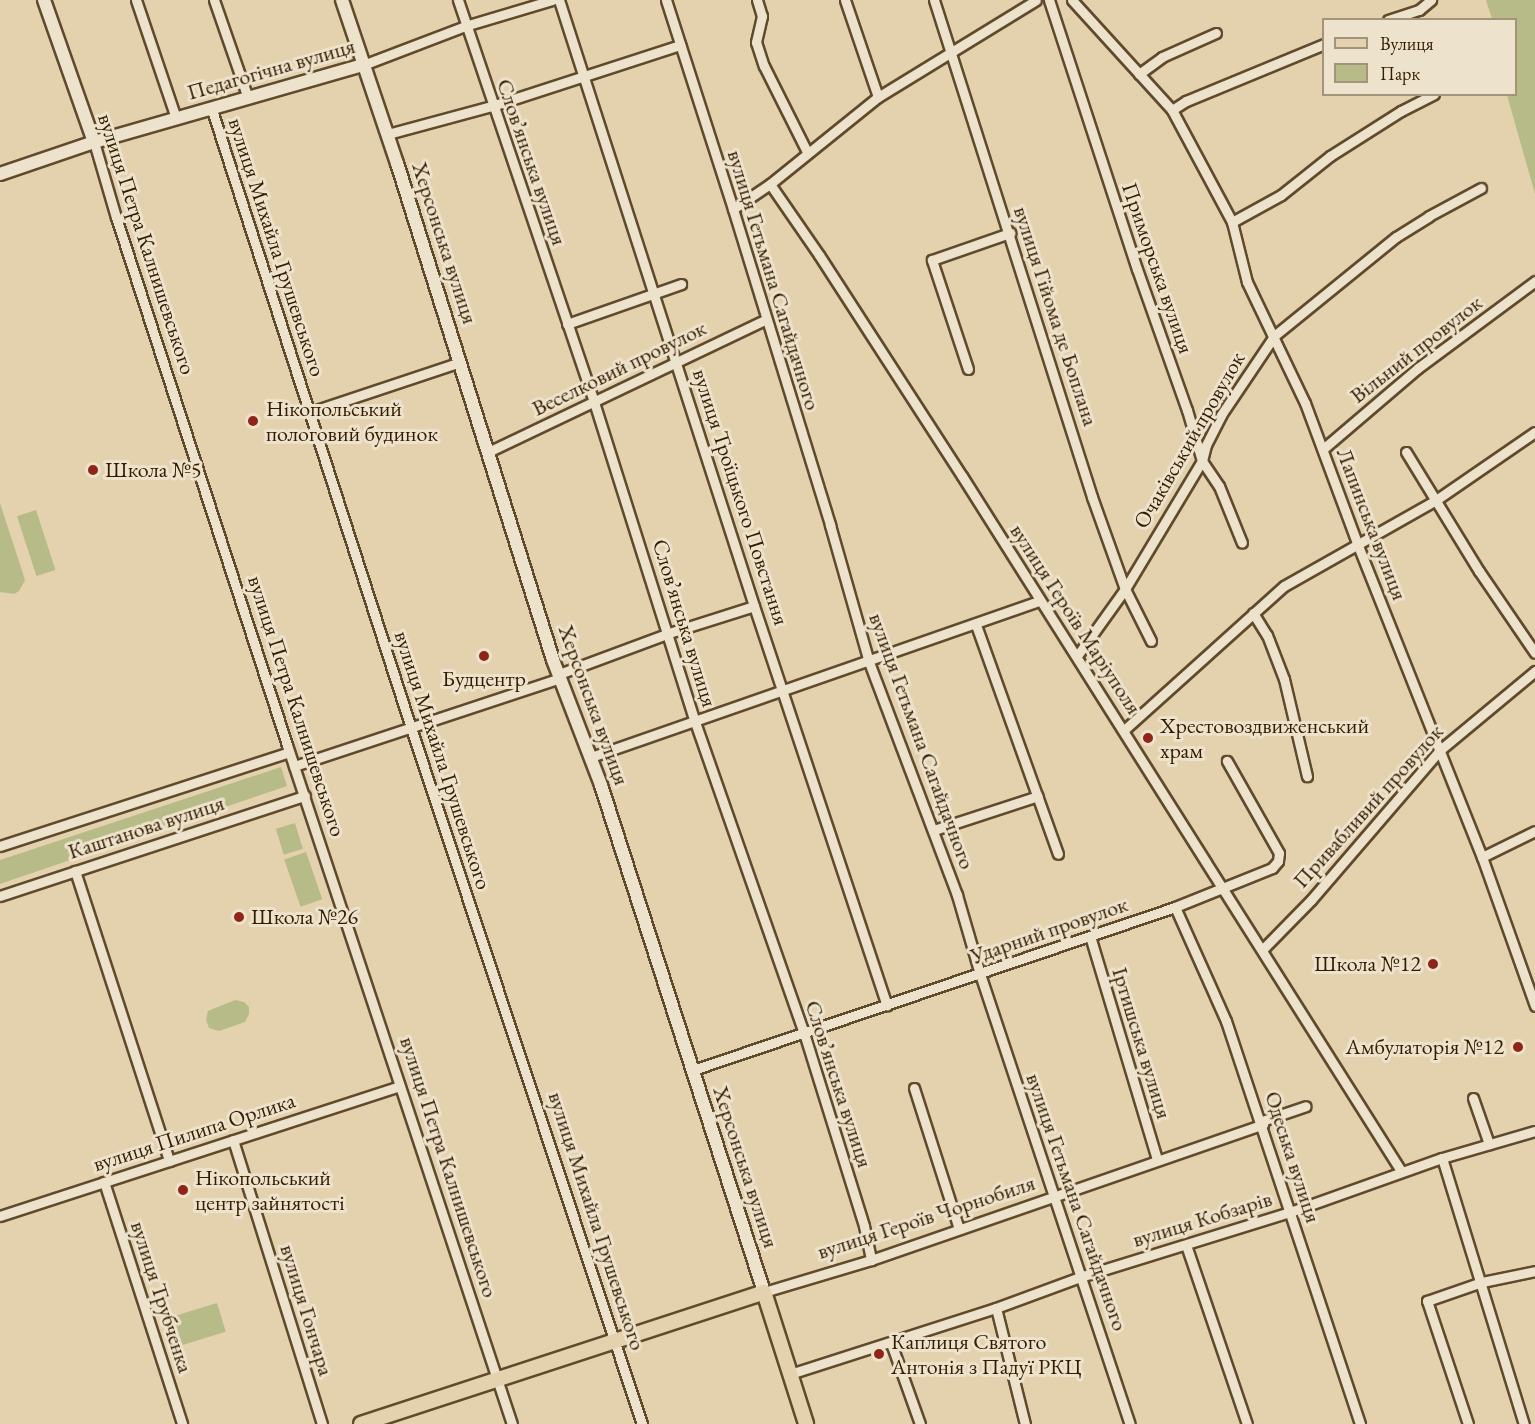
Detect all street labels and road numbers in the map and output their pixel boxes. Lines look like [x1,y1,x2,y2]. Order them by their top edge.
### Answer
street label: Педагогічна вулиця [184,32,358,106]
street label: Словʼянська вулиця [491,75,573,249]
street label: вулиця Петра Калнишевського [92,110,202,378]
street label: вулиця Михайла Грушевського [223,114,331,380]
street label: вулиця Гетьмана Сагайдачного [722,147,826,413]
street label: Херсонська вулиця [406,159,484,327]
street label: Приморська вулиця [1116,179,1200,357]
street label: вулиця Гійома де Боплана [1008,203,1104,429]
street label: Вільний провулок [1345,289,1487,409]
street label: Веселковий провулок [528,314,710,422]
street label: Очаківський провулок [1128,347,1250,533]
street label: вулиця Троїцького Повстання [687,366,795,628]
street label: Лапинська вулиця [1331,444,1413,604]
street label: вулиця Героїв Маріуполя [1005,519,1147,719]
street label: Словʼянська вулиця [647,536,723,710]
street label: вулиця Петра Калнишевського [242,572,352,840]
street label: вулиця Гетьмана Сагайдачного [863,609,981,873]
street label: Херсонська вулиця [553,621,635,789]
street label: вулиця Михайла Грушевського [389,627,497,893]
street label: Привабливий провулок [1287,719,1449,893]
street label: Каштанова вулиця [65,789,227,865]
street label: Ударний провулок [967,891,1131,969]
street label: Іртишська вулиця [1106,964,1178,1122]
street label: Словʼянська вулиця [800,997,878,1171]
street label: вулиця Петра Калнишевського [394,1033,504,1301]
street label: вулиця Гетьмана Сагайдачного [1020,1070,1134,1334]
street label: Херсонська вулиця [707,1083,785,1251]
street label: вулиця Пилипа Орлика [90,1087,298,1177]
street label: вулиця Михайла Грушевського [543,1088,651,1354]
street label: Одеська вулиця [1259,1088,1327,1226]
street label: вулиця Героїв Чорнобиля [814,1169,1038,1265]
street label: вулиця Кобзарів [1129,1185,1275,1253]
street label: вулиця Трубченка [125,1218,199,1376]
street label: вулиця Гончара [275,1241,339,1379]

